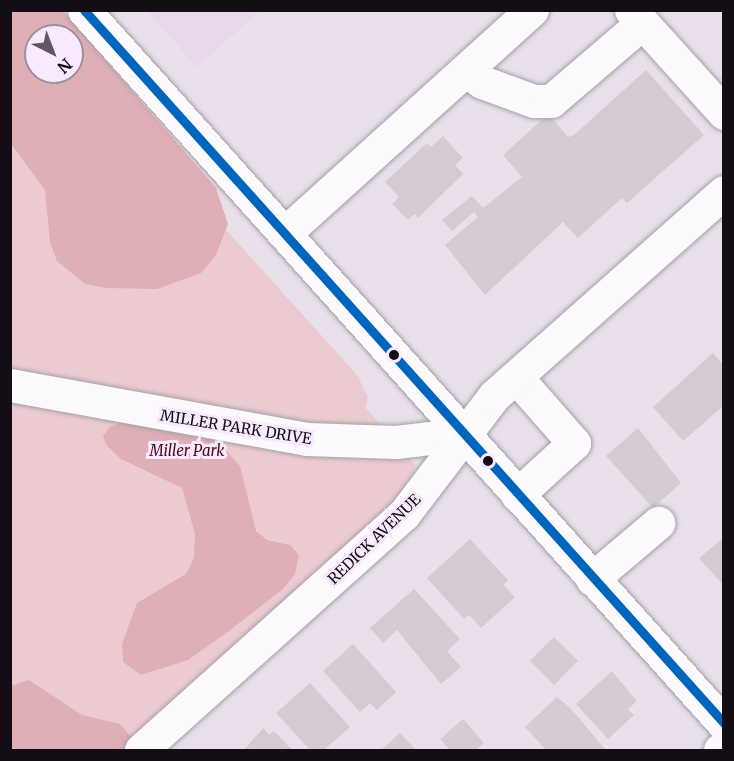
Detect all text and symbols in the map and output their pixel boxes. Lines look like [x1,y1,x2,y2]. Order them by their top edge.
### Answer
north arrow [24,24,84,84]
text: N [53,54,76,78]
unlabelled marker [388,349,400,361]
street label: MILLER PARK DRIVE [159,406,313,448]
park label: Miller Park [149,442,225,460]
unlabelled marker [482,455,494,467]
street label: REDICK AVENUE [324,490,424,588]

